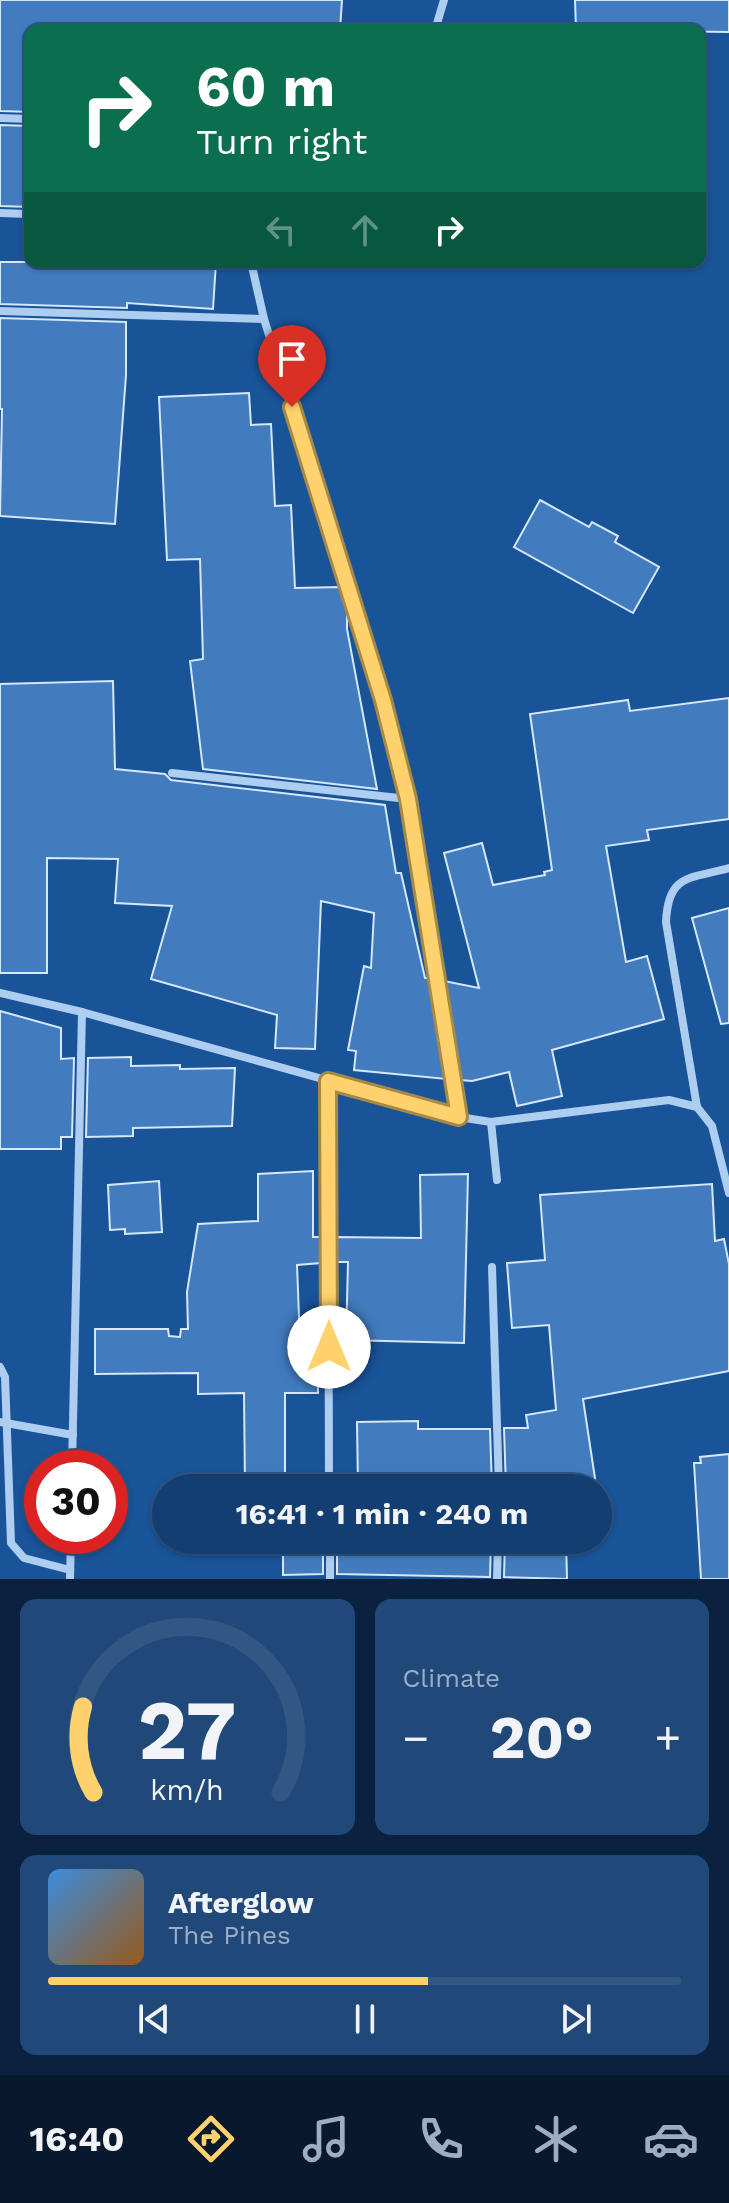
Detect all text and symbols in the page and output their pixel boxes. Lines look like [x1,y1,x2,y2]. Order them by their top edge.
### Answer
text: 60 m [196,54,335,120]
icon: right [64,56,168,160]
text: Turn right [196,121,367,163]
icon: left [259,208,303,252]
icon: ahead [343,208,387,252]
icon: right [427,208,471,252]
pin [258,325,326,407]
icon: arrive [270,337,314,381]
position arrow [287,1305,371,1389]
speed limit sign: 30 [24,1450,128,1554]
text: 16:41 · 1 min · 240 m [236,1496,528,1531]
text: Climate [403,1663,500,1693]
text: 27 [138,1682,237,1779]
text: 20° [490,1702,594,1773]
text: − [403,1712,429,1764]
text: + [654,1712,681,1764]
text: km/h [150,1773,224,1807]
text: Afterglow [168,1885,314,1920]
text: The Pines [168,1920,291,1950]
icon: previous [132,1997,176,2041]
icon: pause [343,1997,387,2041]
icon: next [554,1997,598,2041]
icon: directions [183,2111,239,2167]
icon: music [298,2111,354,2167]
icon: phone [413,2111,469,2167]
icon: climate [528,2111,584,2167]
icon: car [643,2111,699,2167]
text: 16:40 [29,2118,125,2160]

